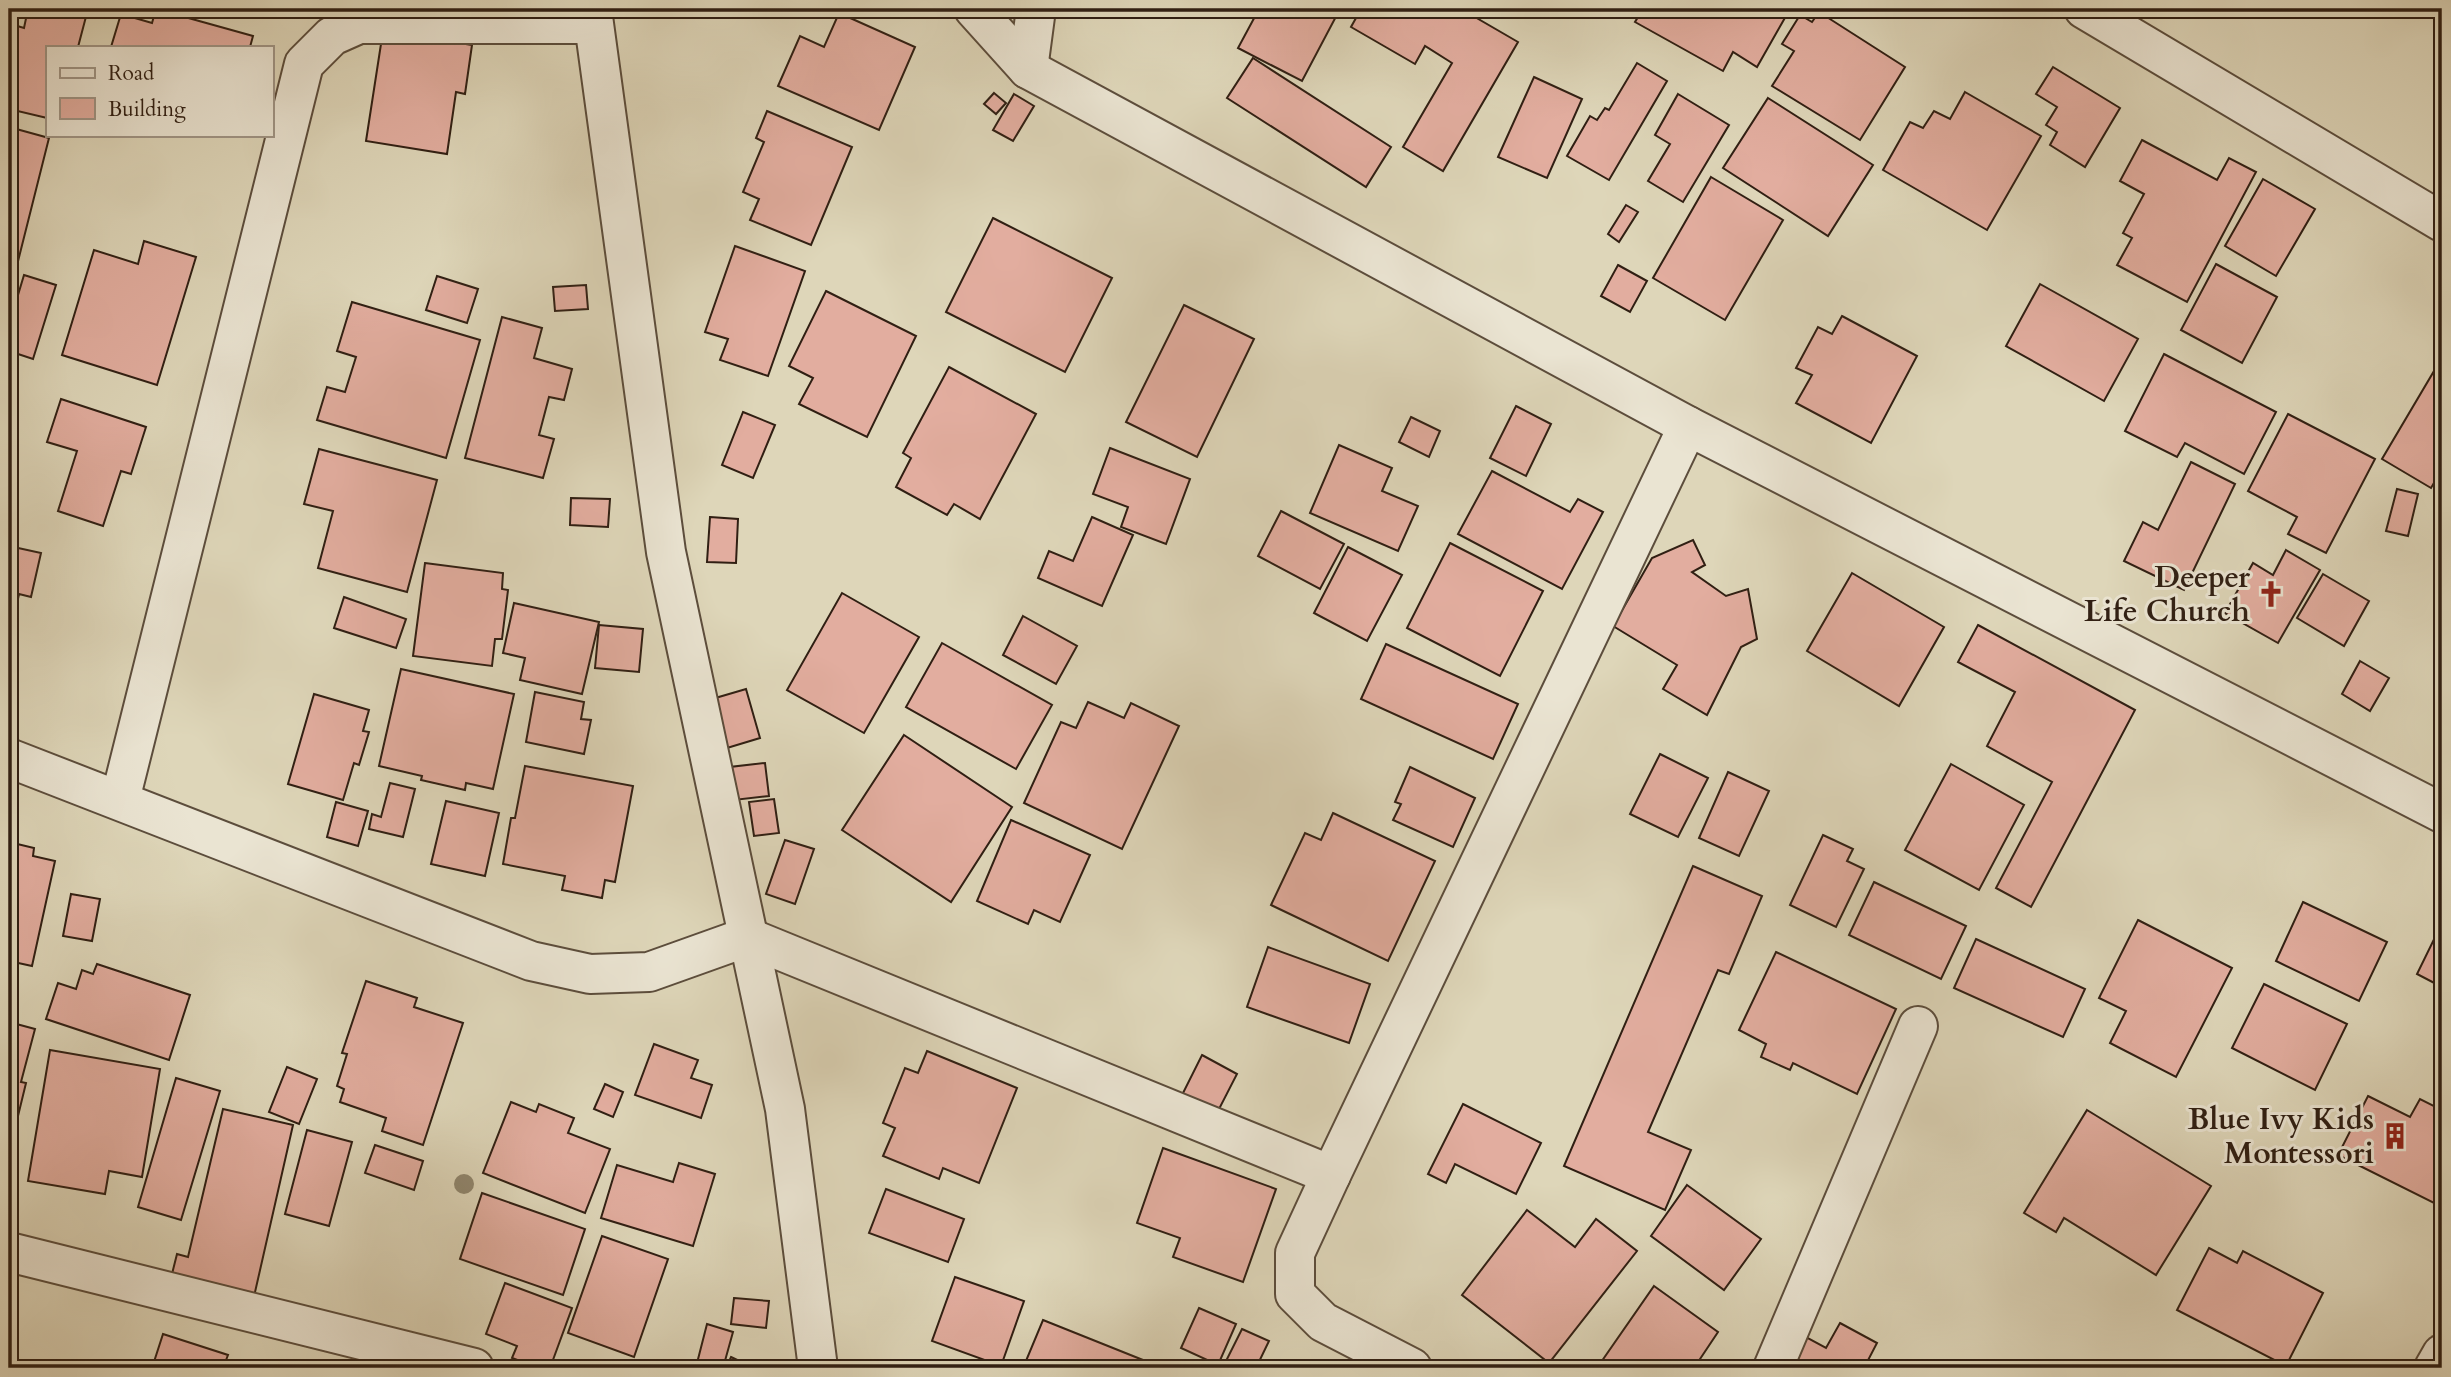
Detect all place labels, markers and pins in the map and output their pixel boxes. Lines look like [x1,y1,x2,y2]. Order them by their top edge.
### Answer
place label: Deeper Life Church [2084,557,2251,632]
church icon: Deeper Life Church [2256,579,2286,609]
place label: Blue Ivy Kids Montessori [2188,1099,2374,1174]
building icon: Blue Ivy Kids Montessori [2380,1121,2410,1151]

